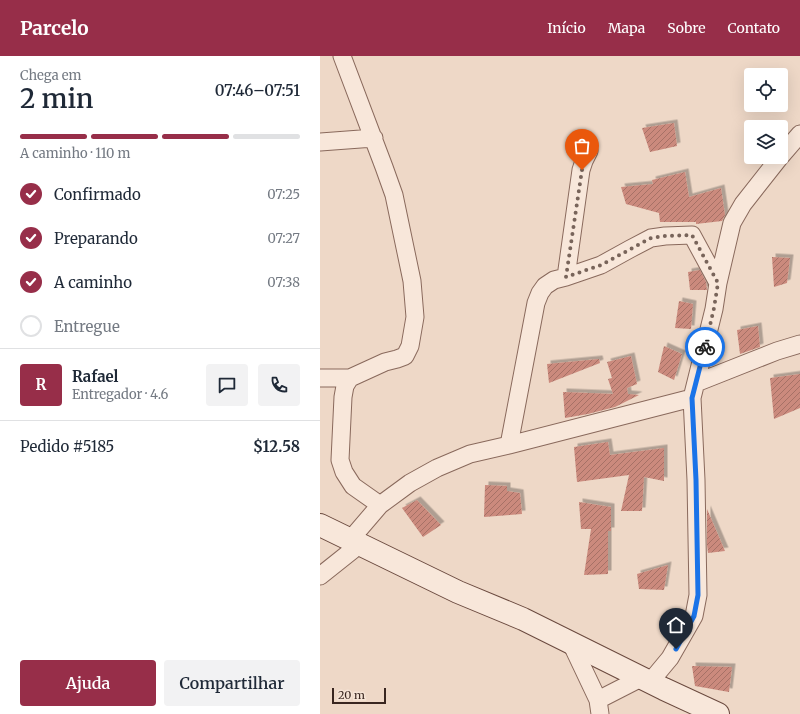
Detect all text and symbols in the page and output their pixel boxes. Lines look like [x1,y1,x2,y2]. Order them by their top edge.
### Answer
text: Parcelo [20,16,89,40]
text: Início [547,19,586,37]
text: Mapa [608,19,645,37]
text: Sobre [667,19,706,37]
text: Contato [728,19,780,37]
text: Chega em [20,67,81,84]
map controls [744,68,788,164]
button: locate [744,68,788,112]
text: 07:46–07:51 [215,81,300,100]
text: 2 min [20,82,93,115]
button: layers [744,120,788,164]
pin [565,129,599,170]
icon: bag [571,135,593,157]
text: A caminho · 110 m [20,145,130,162]
icon: check [20,183,42,205]
text: Confirmado [54,185,141,204]
text: 07:25 [267,186,300,203]
icon: check [20,227,42,249]
text: Preparando [54,229,138,248]
text: 07:27 [267,230,300,247]
icon: check [20,271,42,293]
text: A caminho [54,273,132,292]
text: 07:38 [267,274,300,291]
text: Entregue [54,317,120,336]
courier [685,327,725,367]
icon: bike [694,336,716,358]
button: chat [206,364,248,406]
button: phone [258,364,300,406]
text: Rafael [72,367,118,386]
text: R [36,375,46,394]
text: Entregador · 4.6 [72,386,168,403]
text: Pedido #5185 [20,437,114,456]
text: $12.58 [253,437,300,456]
pin [659,608,693,649]
icon: home [665,614,687,636]
button: Ajuda [20,660,156,706]
button: Compartilhar [164,660,300,706]
scale bar [332,686,386,705]
text: 20 m [338,688,365,702]

